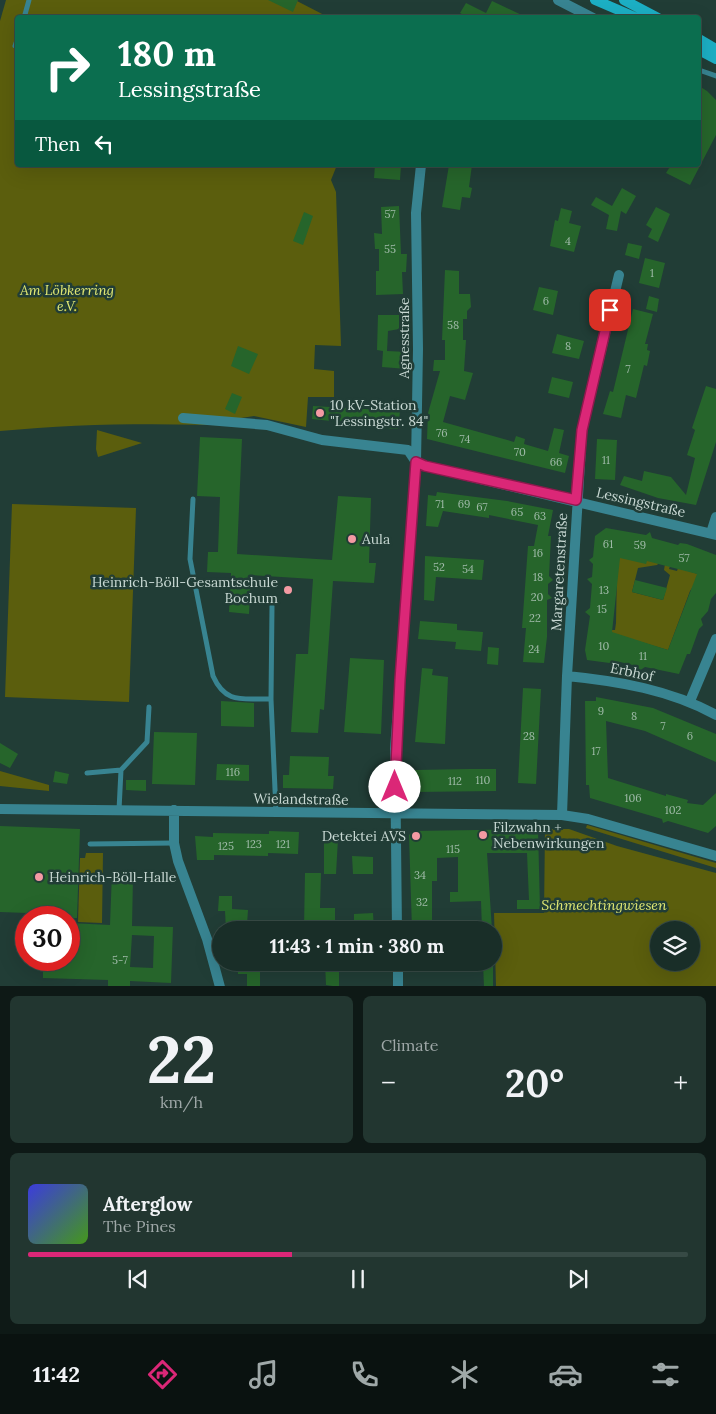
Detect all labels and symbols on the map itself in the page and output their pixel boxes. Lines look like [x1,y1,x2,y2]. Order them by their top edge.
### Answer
house number: 57 [384,207,396,221]
house number: 4 [565,234,571,248]
house number: 55 [384,242,396,256]
house number: 1 [650,266,654,280]
park label: Am Löbkerring e.V. [19,281,114,315]
pin [589,289,631,331]
house number: 6 [543,294,549,308]
street label: Agnesstraße [395,297,413,380]
house number: 58 [447,318,459,332]
house number: 8 [565,339,571,353]
house number: 7 [625,362,631,376]
place label: 10 kV-Station "Lessingstr. 84" [330,396,428,430]
marker: 10 kV-Station "Lessingstr. 84" [314,407,326,419]
house number: 76 [436,426,448,440]
house number: 74 [460,432,470,446]
house number: 70 [514,445,526,459]
house number: 11 [602,453,610,467]
house number: 66 [550,455,562,469]
street label: Lessingstraße [595,483,688,521]
house number: 71 [435,497,445,511]
house number: 69 [458,497,470,511]
house number: 67 [476,500,488,514]
house number: 65 [511,505,523,519]
house number: 63 [534,509,546,523]
street label: Margaretenstraße [547,512,571,631]
place label: Aula [361,530,390,548]
marker: Aula [346,533,358,545]
house number: 61 [603,537,613,551]
house number: 59 [634,538,646,552]
house number: 16 [533,546,543,560]
house number: 57 [678,551,690,565]
house number: 52 [433,560,445,574]
house number: 54 [462,562,474,576]
house number: 18 [533,570,543,584]
place label: Heinrich-Böll-Gesamtschule Bochum [92,573,278,607]
house number: 13 [599,583,609,597]
marker: Heinrich-Böll-Gesamtschule Bochum [282,584,294,596]
house number: 20 [531,590,544,604]
house number: 15 [597,602,607,616]
house number: 22 [529,611,541,625]
house number: 10 [599,639,610,653]
house number: 24 [528,642,540,656]
house number: 11 [639,649,647,663]
street label: Erbhof [609,659,657,686]
house number: 9 [598,704,604,718]
house number: 8 [631,709,637,723]
house number: 7 [660,719,666,733]
house number: 28 [523,729,535,743]
house number: 6 [687,729,693,743]
house number: 17 [591,744,601,758]
position arrow [368,760,420,812]
house number: 116 [226,765,240,779]
house number: 110 [476,773,491,787]
house number: 112 [448,774,462,788]
street label: Wielandstraße [253,789,349,809]
house number: 106 [624,791,642,805]
house number: 102 [665,803,681,817]
place label: Filzwahn + Nebenwirkungen [493,818,605,852]
place label: Detektei AVS [322,827,406,845]
marker: Filzwahn + Nebenwirkungen [477,829,489,841]
marker: Detektei AVS [410,830,422,842]
house number: 123 [246,837,262,851]
house number: 121 [276,837,290,851]
house number: 125 [218,839,234,853]
house number: 115 [446,842,460,856]
place label: Heinrich-Böll-Halle [49,868,177,886]
house number: 34 [414,868,426,882]
marker: Heinrich-Böll-Halle [33,871,45,883]
house number: 32 [416,895,428,909]
park label: Schmechtingwiesen [541,896,667,914]
speed limit sign: 30 [15,906,80,971]
house number: 5-7 [112,953,128,967]

